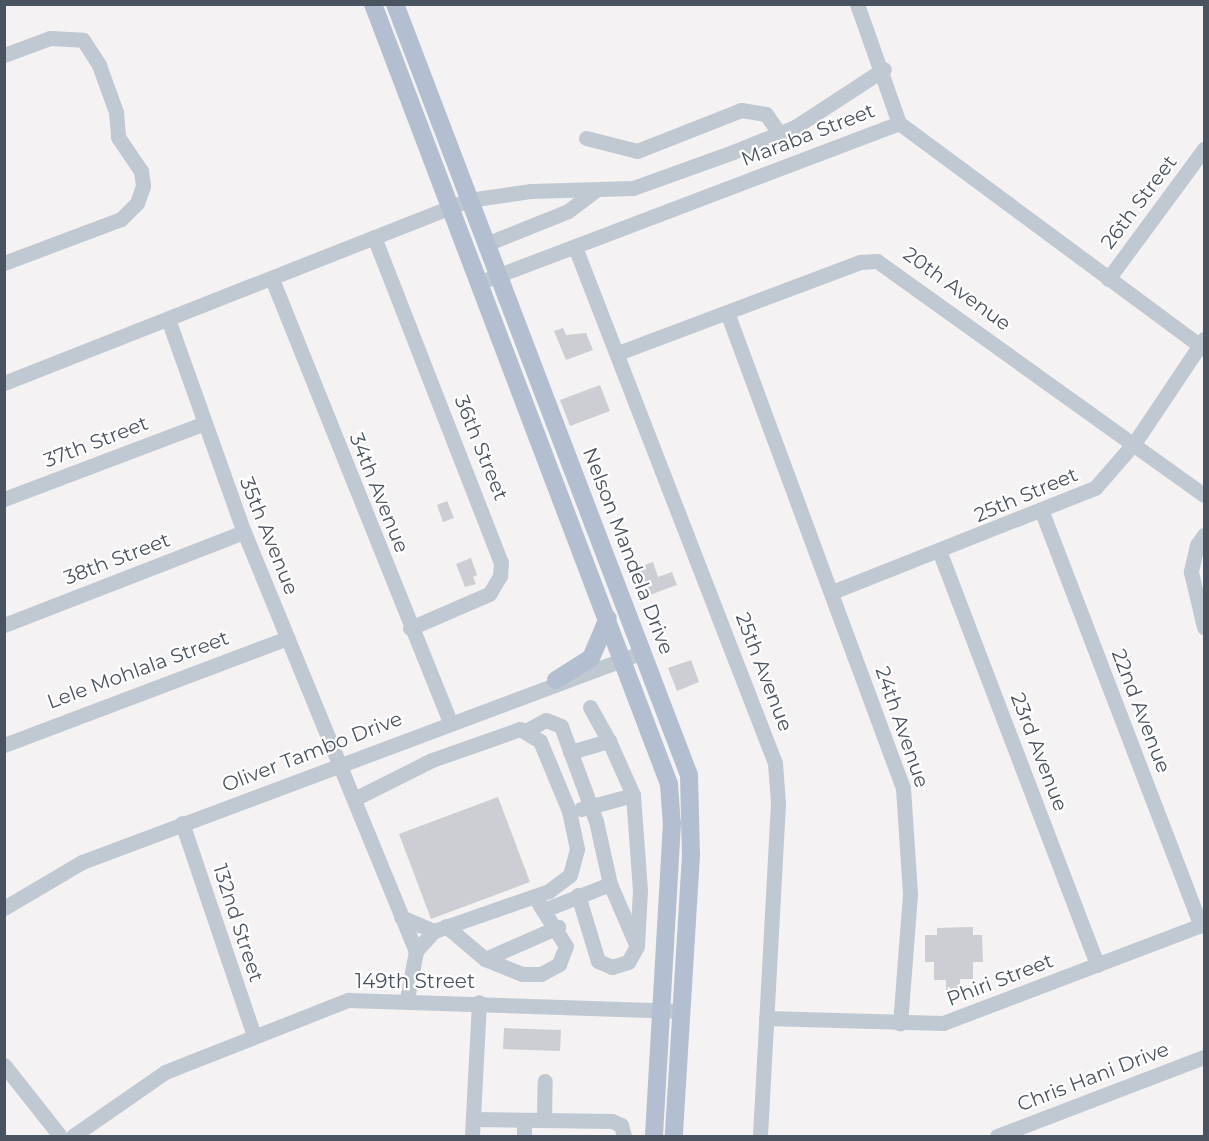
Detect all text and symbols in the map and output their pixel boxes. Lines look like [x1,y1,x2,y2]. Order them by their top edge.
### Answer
street label: Maraba Street [738,99,878,171]
street label: 26th Street [1096,151,1182,253]
street label: 20th Avenue [899,242,1015,336]
street label: 36th Street [449,392,513,504]
street label: 37th Street [40,411,152,473]
street label: 34th Avenue [344,430,414,556]
street label: Nelson Mandela Drive [577,444,679,658]
street label: 25th Street [971,462,1081,528]
street label: 35th Avenue [235,474,303,598]
street label: 38th Street [61,528,173,590]
street label: 25th Avenue [730,609,798,735]
street label: Lele Mohlala Street [44,626,232,714]
street label: 22nd Avenue [1106,646,1176,776]
street label: 24th Avenue [870,663,934,791]
street label: 23rd Avenue [1005,689,1073,815]
street label: Oliver Tambo Drive [219,707,405,797]
street label: 132nd Street [208,861,268,985]
street label: Phiri Street [943,949,1057,1011]
street label: 149th Street [355,969,475,993]
street label: Chris Hani Drive [1014,1037,1172,1117]

